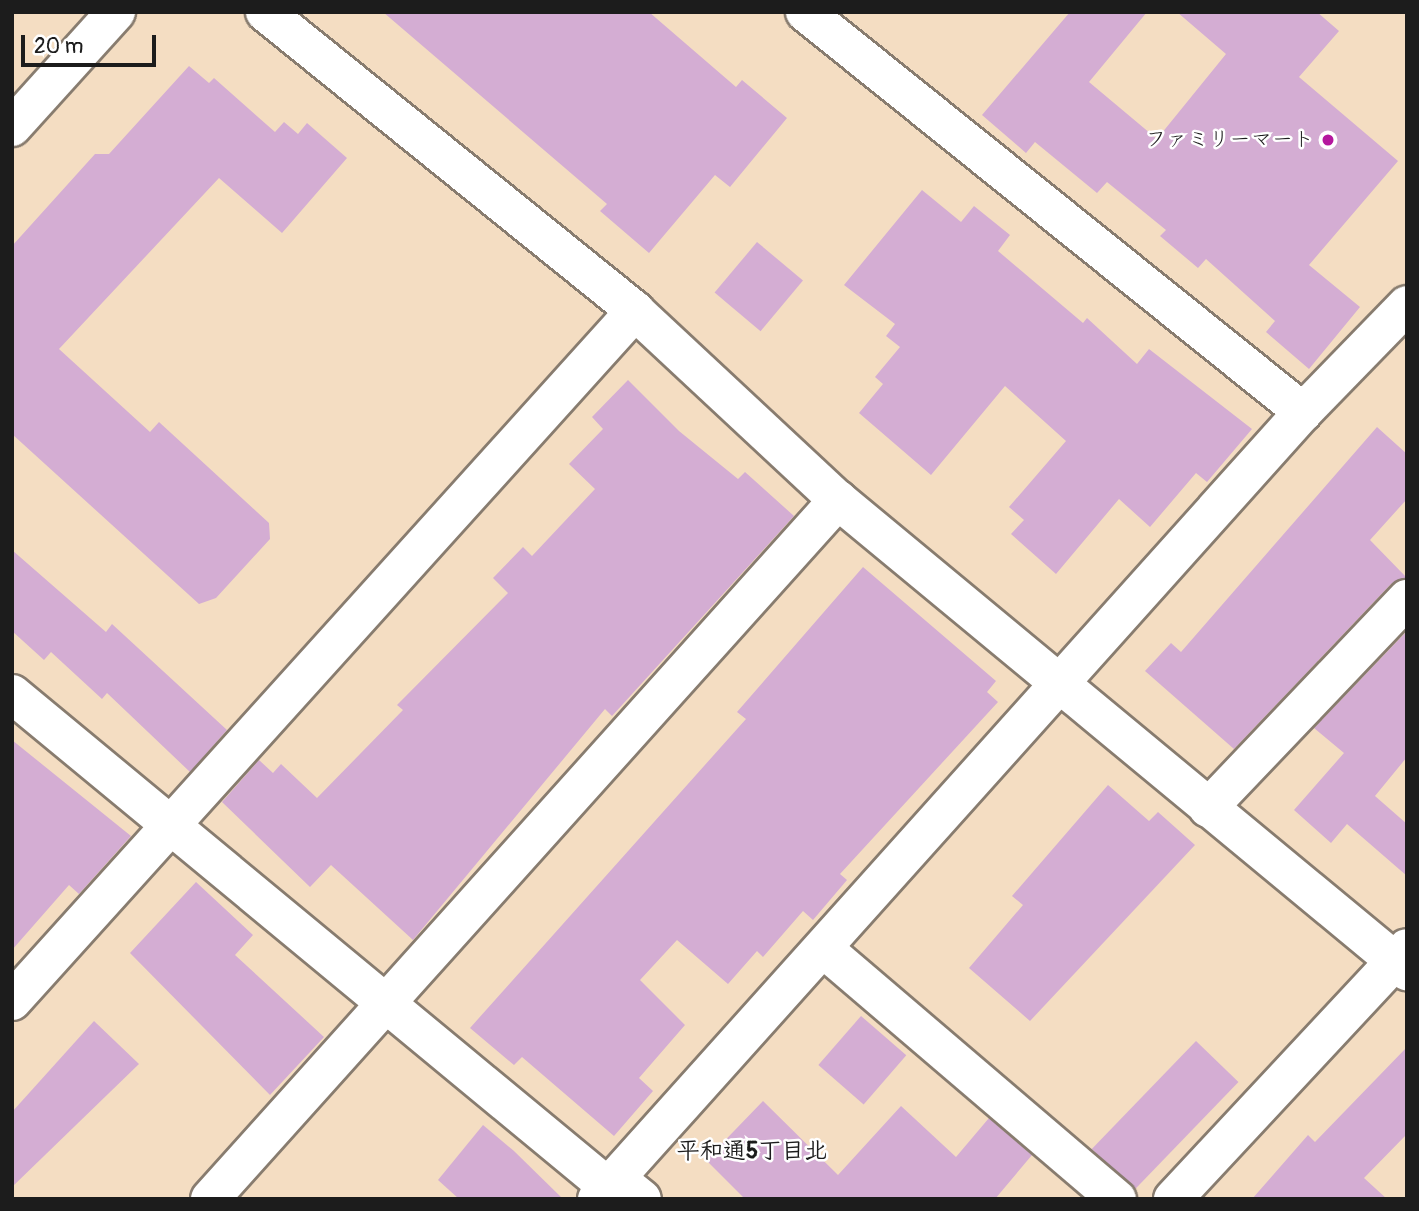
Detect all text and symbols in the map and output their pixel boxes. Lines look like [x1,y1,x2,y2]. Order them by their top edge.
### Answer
scale bar [24,21,159,65]
text: 20 m [34,33,83,60]
place label: ファミリーマート [1146,127,1314,153]
marker: ファミリーマート [1320,132,1336,148]
district label: 平和通5丁目北 [677,1137,827,1165]

